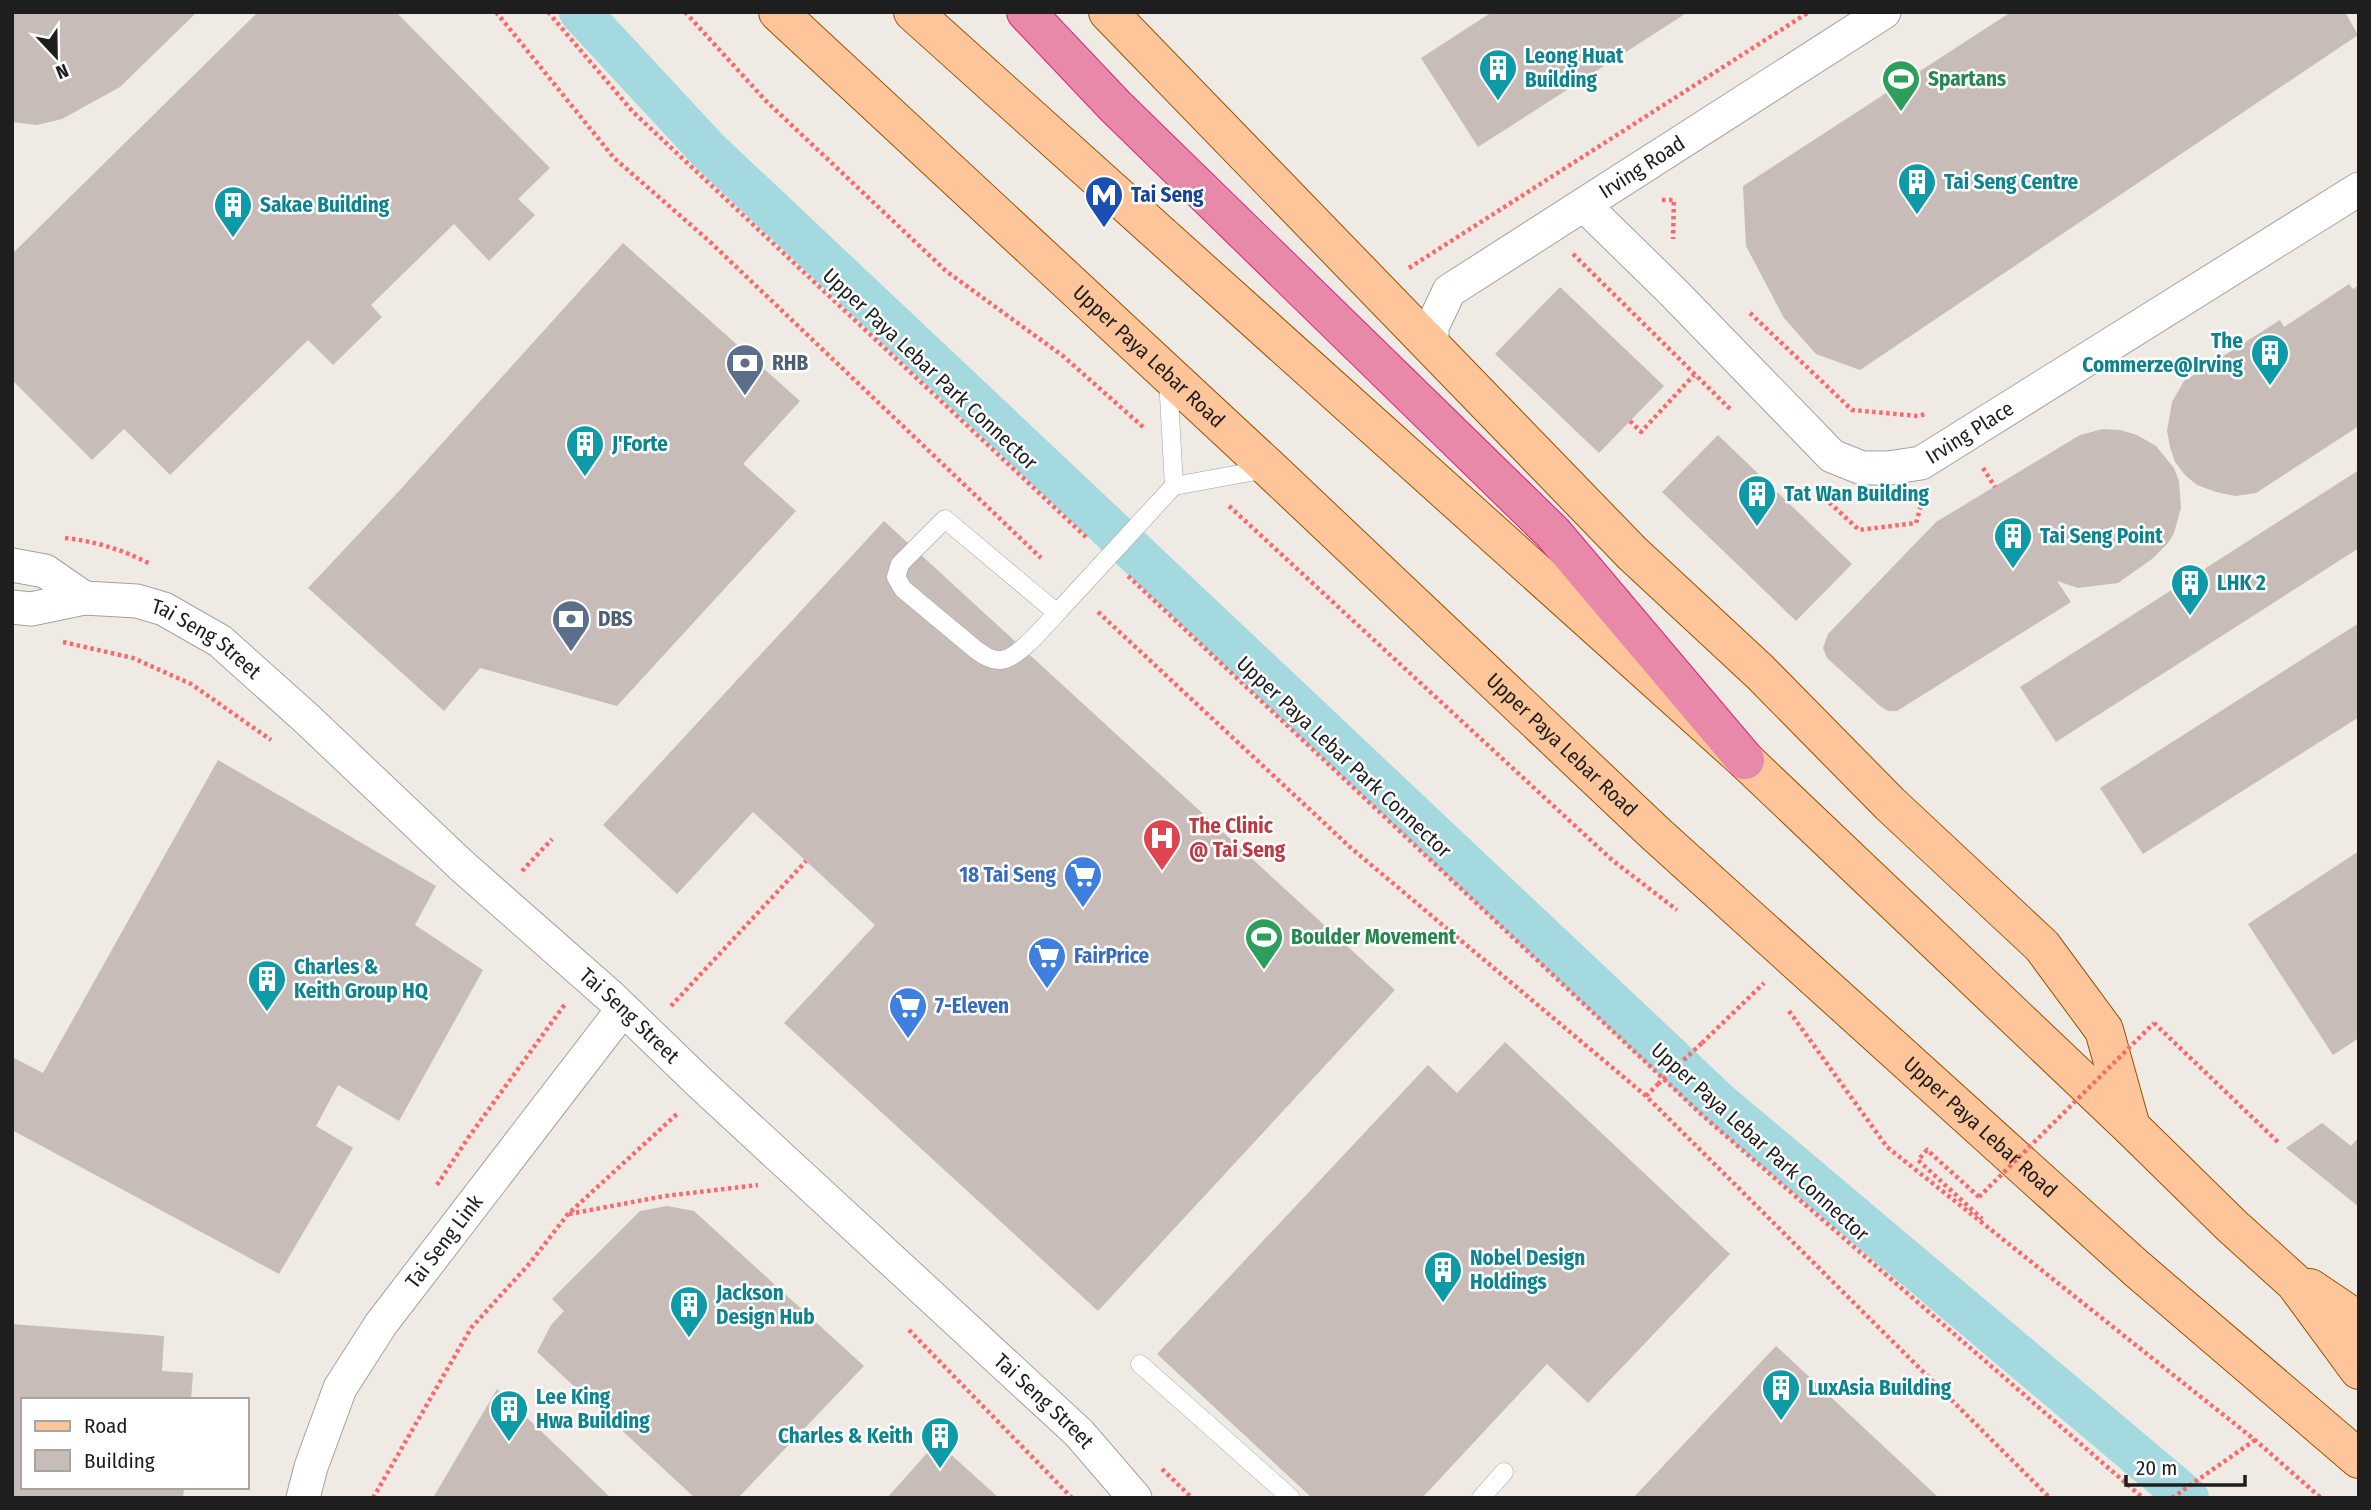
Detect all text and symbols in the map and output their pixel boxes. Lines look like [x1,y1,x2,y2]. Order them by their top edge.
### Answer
north arrow [21,21,91,91]
place label: Leong Huat Building [1525,43,1624,93]
building icon: Leong Huat Building [1477,47,1519,102]
sports icon: Spartans [1880,58,1922,113]
text: N [53,59,72,84]
place label: Spartans [1928,66,2006,92]
street label: Irving Road [1594,130,1690,204]
building icon: Tai Seng Centre [1896,161,1938,216]
place label: Tai Seng Centre [1944,169,2079,195]
metro station icon: Tai Seng [1083,174,1125,229]
place label: Tai Seng [1131,182,1204,208]
building icon: Sakae Building [212,184,254,239]
place label: Sakae Building [260,192,390,218]
street label: Upper Paya Lebar Park Connector [817,263,1043,476]
street label: Upper Paya Lebar Road [1067,279,1230,433]
place label: The Commerze@Irving [2082,328,2244,378]
building icon: The Commerze@Irving [2249,332,2291,387]
bank icon: RHB [724,342,766,397]
place label: RHB [772,350,808,376]
street label: Irving Place [1921,395,2019,470]
building icon: J'Forte [564,423,606,478]
place label: J'Forte [611,431,668,457]
building icon: Tat Wan Building [1736,473,1778,528]
place label: Tat Wan Building [1784,481,1929,507]
building icon: Tai Seng Point [1992,515,2034,570]
place label: Tai Seng Point [2040,523,2163,549]
building icon: LHK 2 [2169,562,2211,617]
place label: LHK 2 [2217,570,2266,596]
street label: Tai Seng Street [149,593,267,685]
bank icon: DBS [550,598,592,653]
place label: DBS [598,606,633,632]
street label: Upper Paya Lebar Park Connector [1231,651,1457,864]
street label: Upper Paya Lebar Road [1481,667,1643,822]
place label: The Clinic @ Tai Seng [1189,813,1286,863]
hospital icon: The Clinic @ Tai Seng [1141,817,1183,872]
supermarket icon: 18 Tai Seng [1062,854,1104,909]
place label: 18 Tai Seng [959,862,1057,888]
sports icon: Boulder Movement [1243,916,1285,971]
place label: Boulder Movement [1291,924,1457,950]
supermarket icon: FairPrice [1026,935,1068,990]
place label: FairPrice [1074,943,1149,969]
place label: Charles & Keith Group HQ [294,954,429,1004]
building icon: Charles & Keith Group HQ [246,958,288,1013]
street label: Tai Seng Street [574,962,685,1069]
supermarket icon: 7-Eleven [887,985,929,1040]
place label: 7-Eleven [935,993,1009,1019]
street label: Upper Paya Lebar Park Connector [1646,1037,1875,1247]
street label: Upper Paya Lebar Road [1898,1051,2062,1203]
street label: Tai Seng Link [400,1189,489,1294]
place label: Nobel Design Holdings [1470,1245,1585,1295]
building icon: Nobel Design Holdings [1422,1249,1464,1304]
place label: Jackson Design Hub [715,1280,815,1330]
building icon: Jackson Design Hub [668,1284,710,1339]
street label: Tai Seng Street [988,1348,1100,1454]
building icon: LuxAsia Building [1760,1367,1802,1422]
place label: LuxAsia Building [1808,1375,1952,1401]
place label: Lee King Hwa Building [536,1384,650,1434]
building icon: Lee King Hwa Building [488,1388,530,1443]
legend [21,1398,248,1489]
text: Road [84,1413,128,1439]
building icon: Charles & Keith [919,1415,961,1470]
place label: Charles & Keith [778,1423,913,1449]
scale bar [2126,1444,2245,1488]
text: Building [84,1448,155,1474]
text: 20 m [2136,1455,2177,1481]

